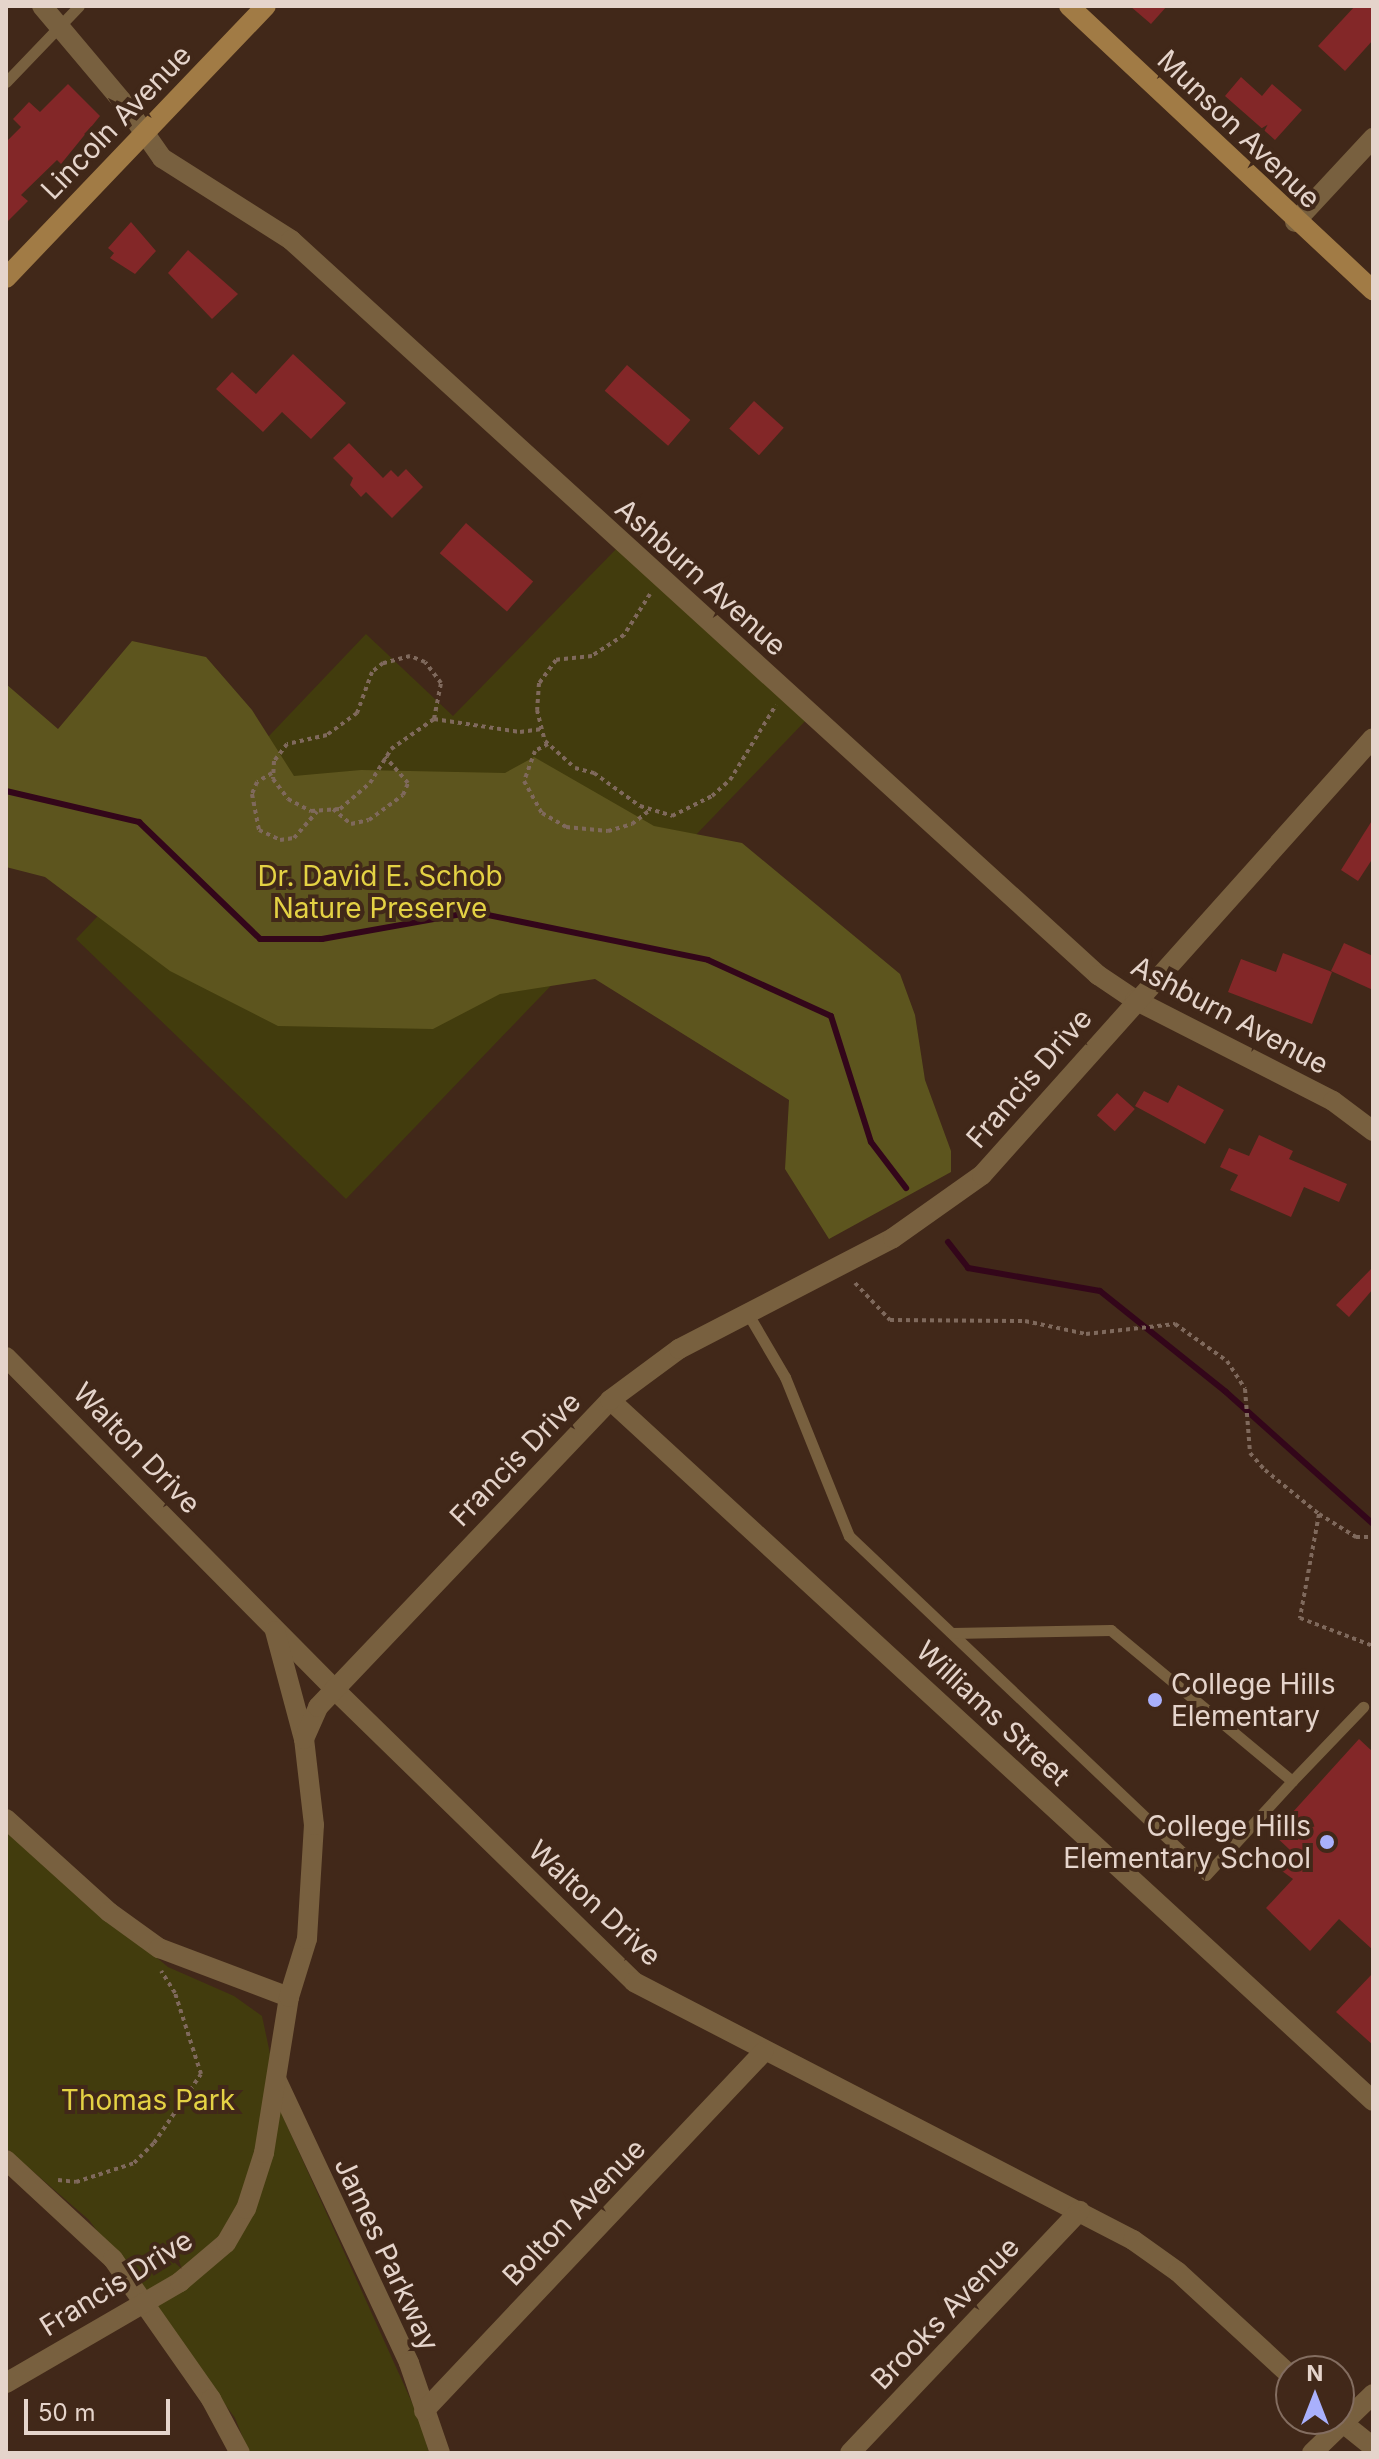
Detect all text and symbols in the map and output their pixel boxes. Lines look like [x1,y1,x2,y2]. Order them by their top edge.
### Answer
street label: Lincoln Avenue [34,38,198,206]
street label: Munson Avenue [1151,43,1327,215]
street label: Ashburn Avenue [609,492,793,662]
park label: Dr. David E. Schob Nature Preserve [257,859,503,925]
street label: Ashburn Avenue [1126,949,1334,1081]
street label: Francis Drive [959,1002,1099,1154]
street label: Walton Drive [66,1376,208,1520]
street label: Francis Drive [443,1385,587,1533]
street label: Williams Street [910,1634,1076,1792]
place label: College Hills Elementary [1171,1667,1335,1733]
marker: College Hills Elementary [1146,1691,1164,1709]
place label: College Hills Elementary School [1063,1809,1311,1875]
street label: Walton Drive [522,1833,668,1973]
marker: College Hills Elementary School [1318,1833,1336,1851]
park label: Thomas Park [61,2083,235,2117]
street label: Bolton Avenue [496,2132,652,2292]
street label: James Parkway [328,2152,446,2356]
street label: Francis Drive [34,2223,198,2343]
street label: Brooks Avenue [864,2230,1026,2396]
north arrow [1275,2355,1355,2435]
text: N [1307,2360,1323,2386]
scale bar [28,2383,174,2433]
text: 50 m [38,2398,96,2427]

